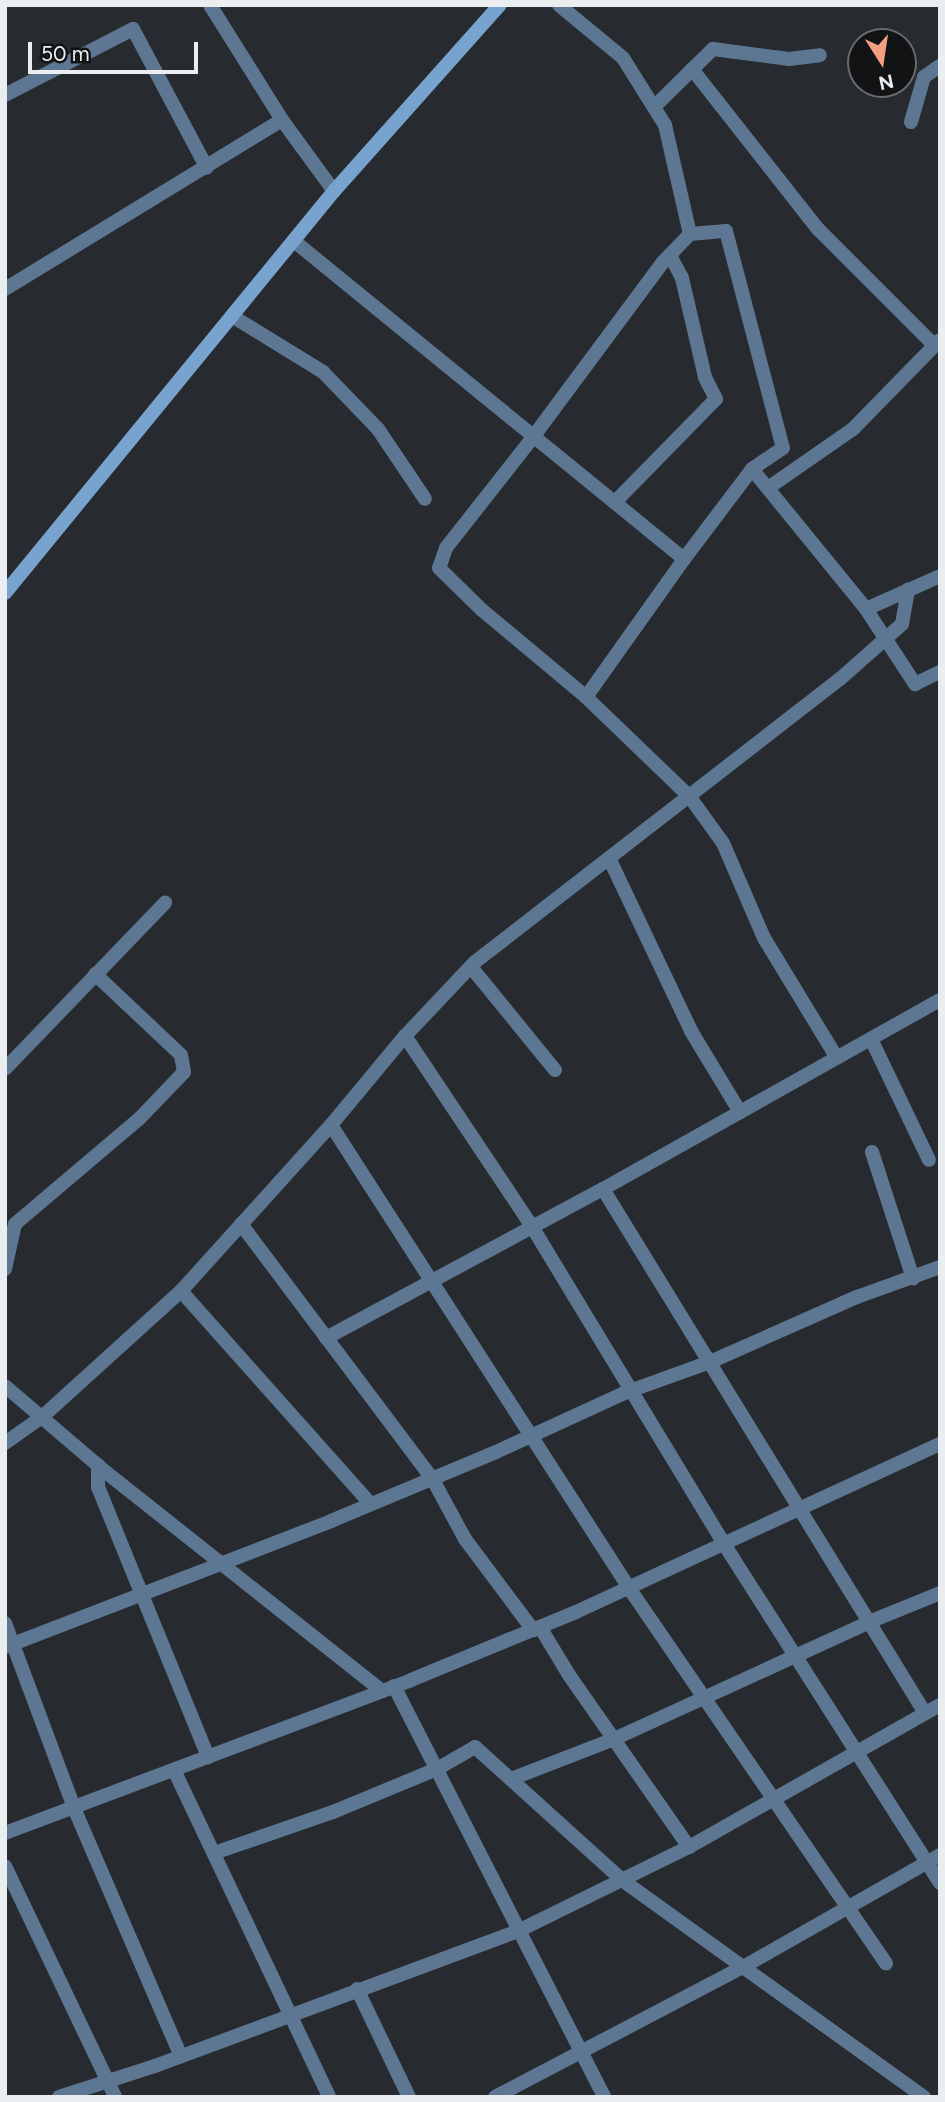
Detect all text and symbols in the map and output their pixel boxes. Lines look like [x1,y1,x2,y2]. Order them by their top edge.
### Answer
scale bar [32,28,201,72]
north arrow [847,28,917,98]
text: 50 m [41,41,90,66]
text: N [876,69,896,95]

